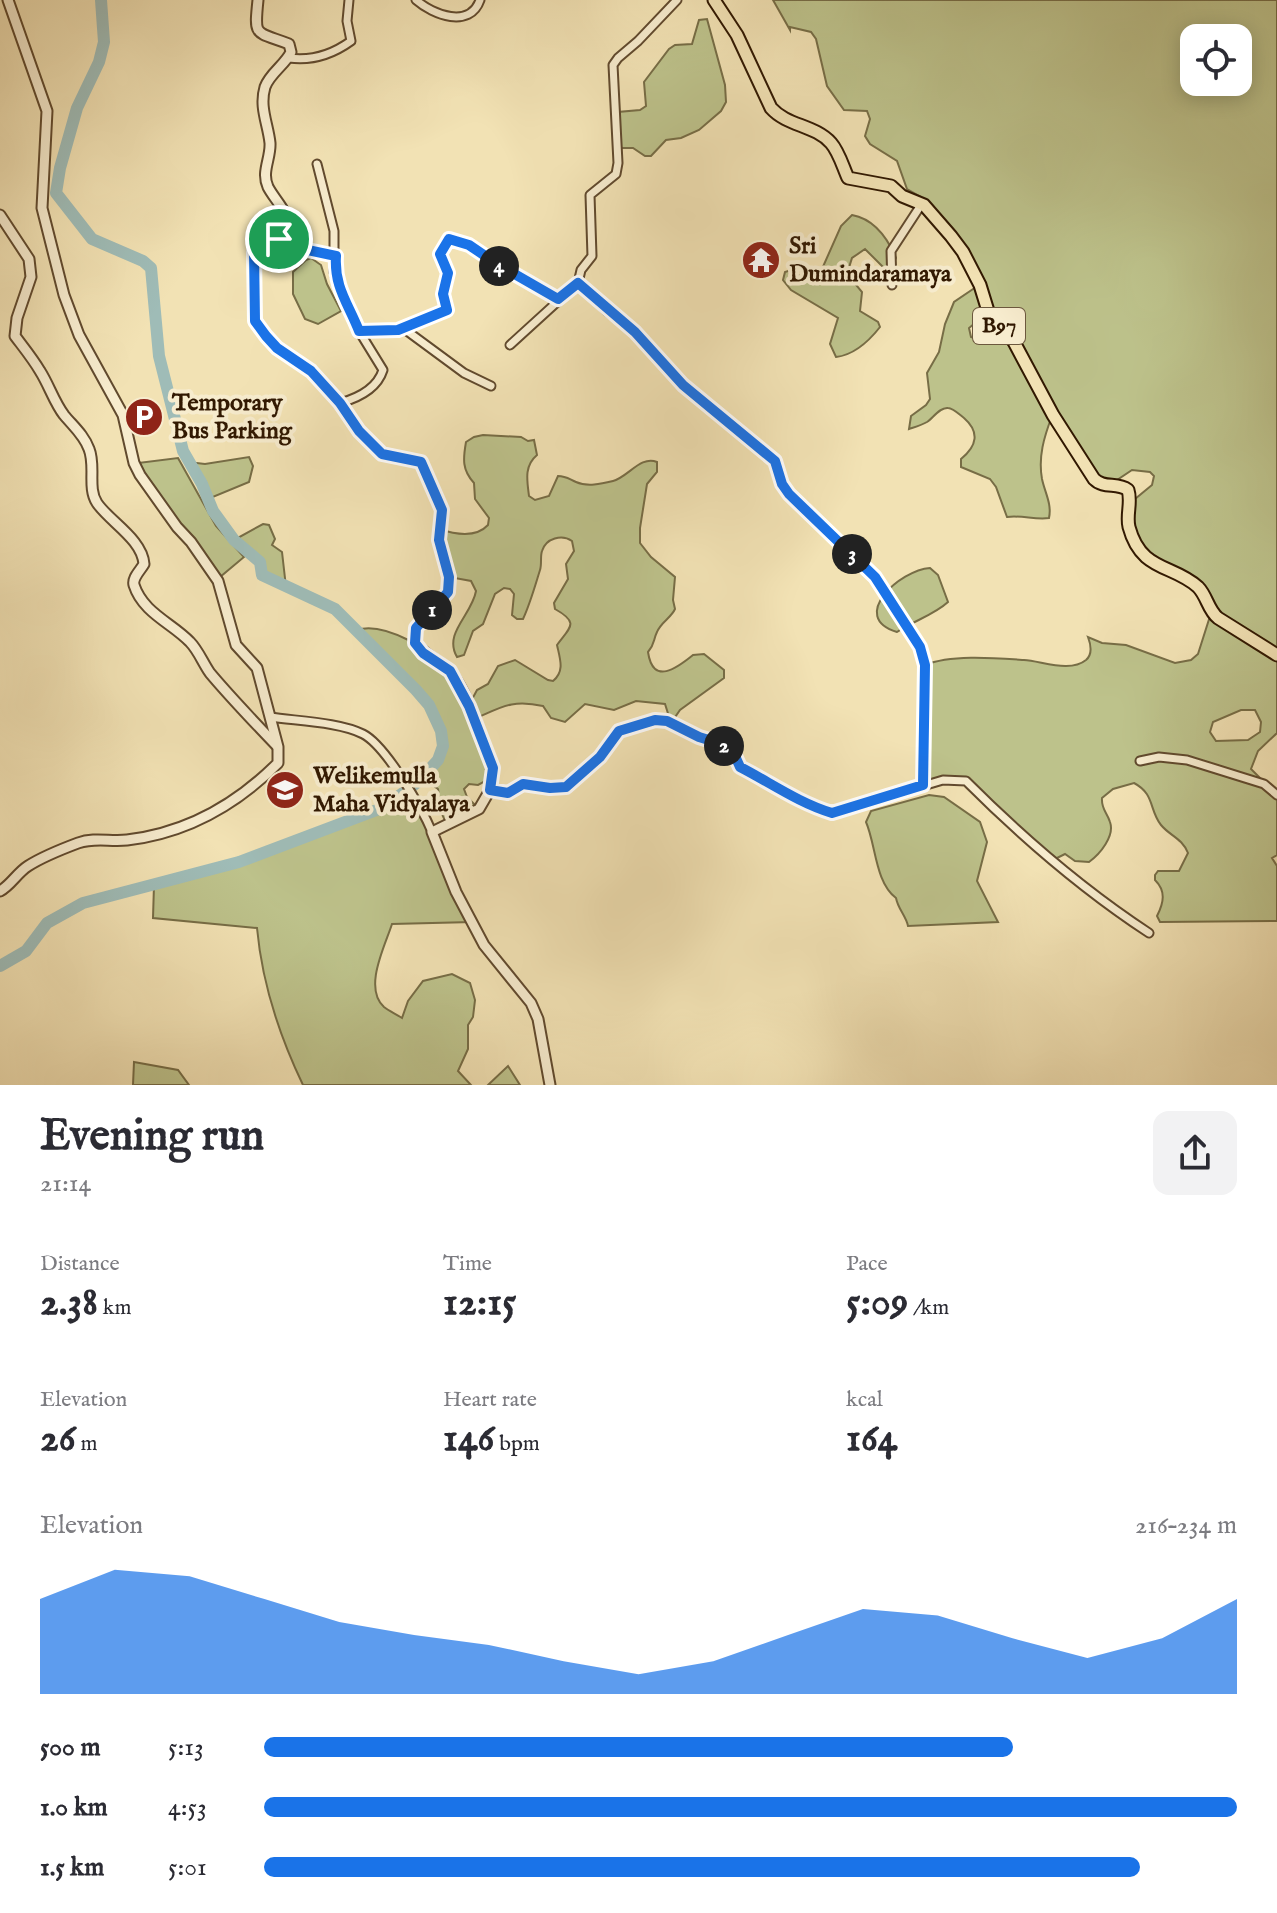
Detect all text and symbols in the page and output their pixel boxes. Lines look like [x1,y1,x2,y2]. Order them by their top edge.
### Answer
map controls [1180,24,1252,96]
button: locate [1180,24,1252,96]
pin [245,205,313,273]
icon: arrive [257,217,301,261]
place label: Sri Dumindaramaya [789,231,952,290]
temple icon: Sri Dumindaramaya [740,239,782,281]
pin: 4 [479,246,519,286]
text: 4 [494,252,504,280]
road number: B97 [973,308,1025,344]
place label: Temporary Bus Parking [171,388,293,447]
parking icon: Temporary Bus Parking [123,396,165,438]
pin: 3 [832,534,872,574]
text: 3 [848,540,856,568]
pin: 1 [412,590,452,630]
text: 1 [428,596,436,624]
pin: 2 [704,726,744,766]
text: 2 [719,732,729,760]
place label: Welikemulla Maha Vidyalaya [312,761,470,820]
school or university icon: Welikemulla Maha Vidyalaya [264,769,306,811]
text: Evening run [40,1109,264,1165]
button: share [1153,1111,1237,1195]
text: 21:14 [40,1167,91,1200]
text: Distance [40,1250,120,1278]
text: Time [443,1250,492,1278]
text: Pace [846,1250,888,1278]
text: 2.38 [40,1278,98,1329]
text: 12:15 [443,1278,517,1329]
text: 5:09 [846,1278,908,1329]
text: km [98,1294,132,1322]
text: /km [908,1294,949,1322]
text: Elevation [40,1386,127,1414]
text: Heart rate [443,1386,537,1414]
text: kcal [846,1386,883,1414]
text: 26 [40,1414,76,1465]
text: 146 [443,1414,494,1465]
text: 164 [846,1414,897,1465]
text: m [76,1430,97,1458]
text: bpm [494,1430,540,1458]
text: Elevation [40,1509,143,1542]
text: 216–234 m [1135,1509,1237,1542]
text: 500 m [40,1731,101,1764]
text: 5:13 [168,1731,204,1764]
text: 1.0 km [40,1791,108,1824]
text: 4:53 [168,1791,207,1824]
text: 1.5 km [40,1851,104,1884]
text: 5:01 [168,1851,207,1884]

